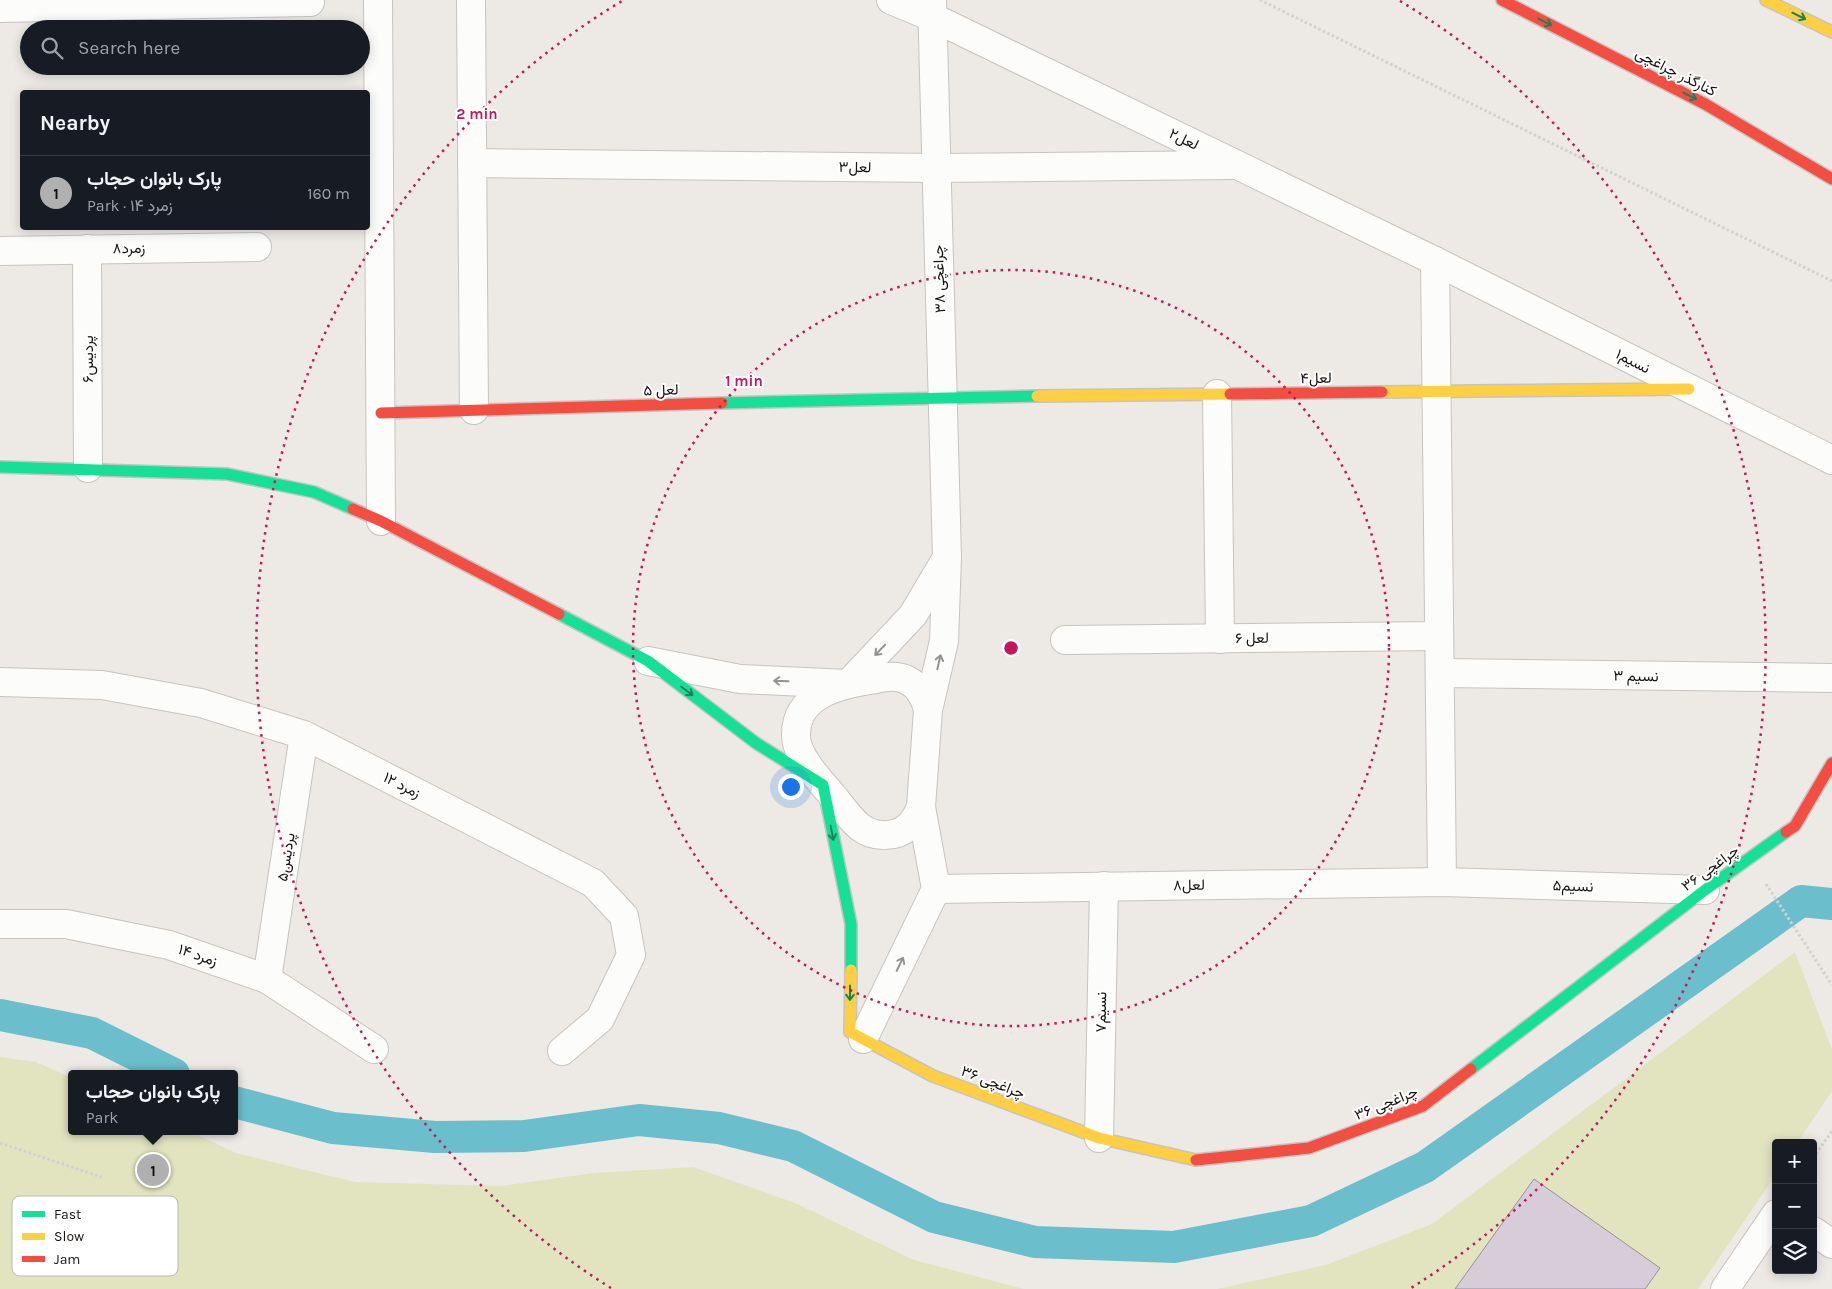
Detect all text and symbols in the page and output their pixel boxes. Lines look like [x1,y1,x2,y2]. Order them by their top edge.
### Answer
one-way arrow [1791,12,1806,21]
one-way arrow [1537,18,1552,27]
search box [20,20,370,75]
icon: search [38,34,66,62]
text: Search here [78,37,180,59]
street label: کنارگذر چراغچی [1632,44,1720,101]
one-way arrow [1682,92,1697,101]
text: 2 min [456,105,498,123]
text: Nearby [40,111,110,135]
street label: لعل۲ [1166,124,1202,154]
street label: لعل۳ [838,158,872,176]
text: پارک بانوان حجاب [87,168,222,190]
text: 1 [53,184,59,203]
text: 160 m [307,184,350,203]
text: Park · زمرد ۱۴ [87,196,173,215]
street label: زمرد۸ [113,239,145,257]
street label: چراغچی ۳۸ [929,244,950,313]
street label: پردیس۶ [79,335,98,383]
street label: نسیم۱ [1612,345,1653,378]
street label: لعل۴ [1300,369,1332,387]
text: 1 min [725,372,763,390]
street label: لعل ۵ [643,380,679,400]
street label: لعل ۶ [1235,629,1269,647]
centre of rings [1002,639,1020,657]
one-way arrow [874,643,886,656]
one-way arrow [935,654,944,670]
street label: نسیم ۳ [1613,667,1659,686]
one-way arrow [774,677,790,686]
one-way arrow [680,685,693,696]
street label: زمرد ۱۲ [380,768,424,802]
your location [778,774,804,800]
one-way arrow [828,824,838,840]
street label: پردیس۵ [273,831,300,883]
street label: چراغچی ۳۶ [1678,841,1743,896]
street label: لعل۸ [1173,876,1205,894]
street label: نسیم۵ [1552,876,1594,897]
street label: زمرد ۱۴ [176,940,220,970]
one-way arrow [896,957,905,972]
one-way arrow [845,984,855,1001]
street label: نسیم۷ [1092,991,1111,1033]
street label: چراغچی ۳۶ [958,1062,1027,1103]
popup [68,1070,238,1135]
text: پارک بانوان حجاب [86,1081,220,1103]
street label: چراغچی ۳۶ [1352,1082,1421,1125]
text: Park [86,1108,118,1127]
map controls [1772,1139,1817,1274]
button: + [1772,1139,1817,1184]
pin: 1 [137,1151,169,1189]
button: − [1772,1184,1817,1229]
legend [12,1196,178,1276]
text: Fast [54,1206,81,1223]
text: Slow [54,1228,84,1245]
button: layers [1772,1229,1817,1274]
text: Jam [54,1251,80,1268]

